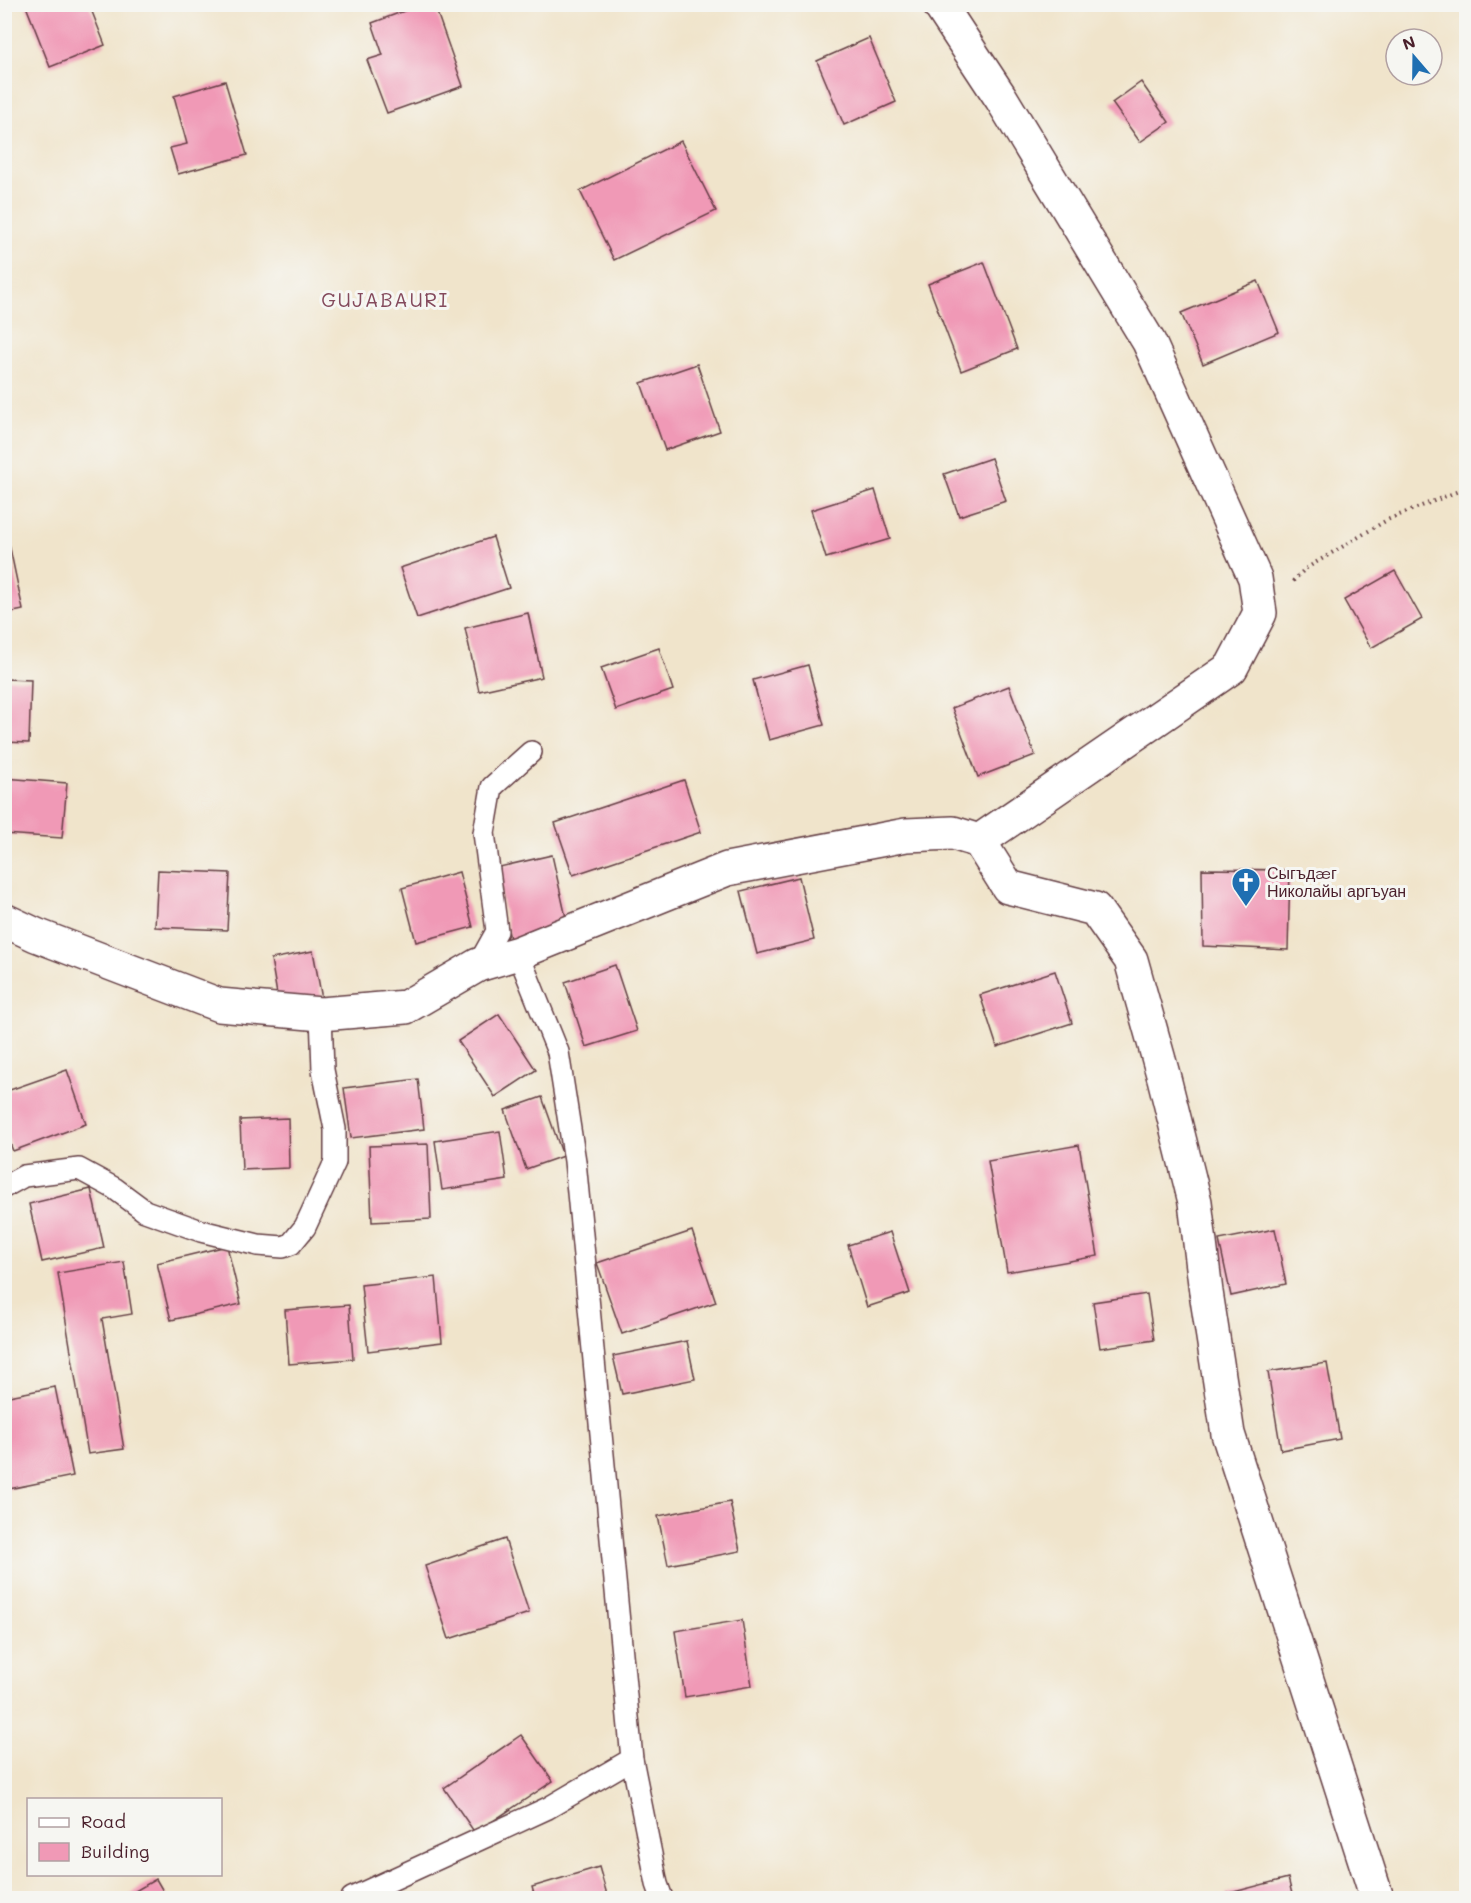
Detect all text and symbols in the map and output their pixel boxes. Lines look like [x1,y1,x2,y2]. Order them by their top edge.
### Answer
north arrow [1384,27,1444,87]
text: N [1399,30,1418,54]
district label: GUJABAURI [321,286,449,312]
place label: Сыгъдæг Николайы аргъуан [1267,862,1406,901]
church icon: Сыгъдæг Николайы аргъуан [1230,866,1262,908]
legend [27,1798,222,1876]
text: Road [81,1809,126,1833]
text: Building [81,1839,149,1863]

